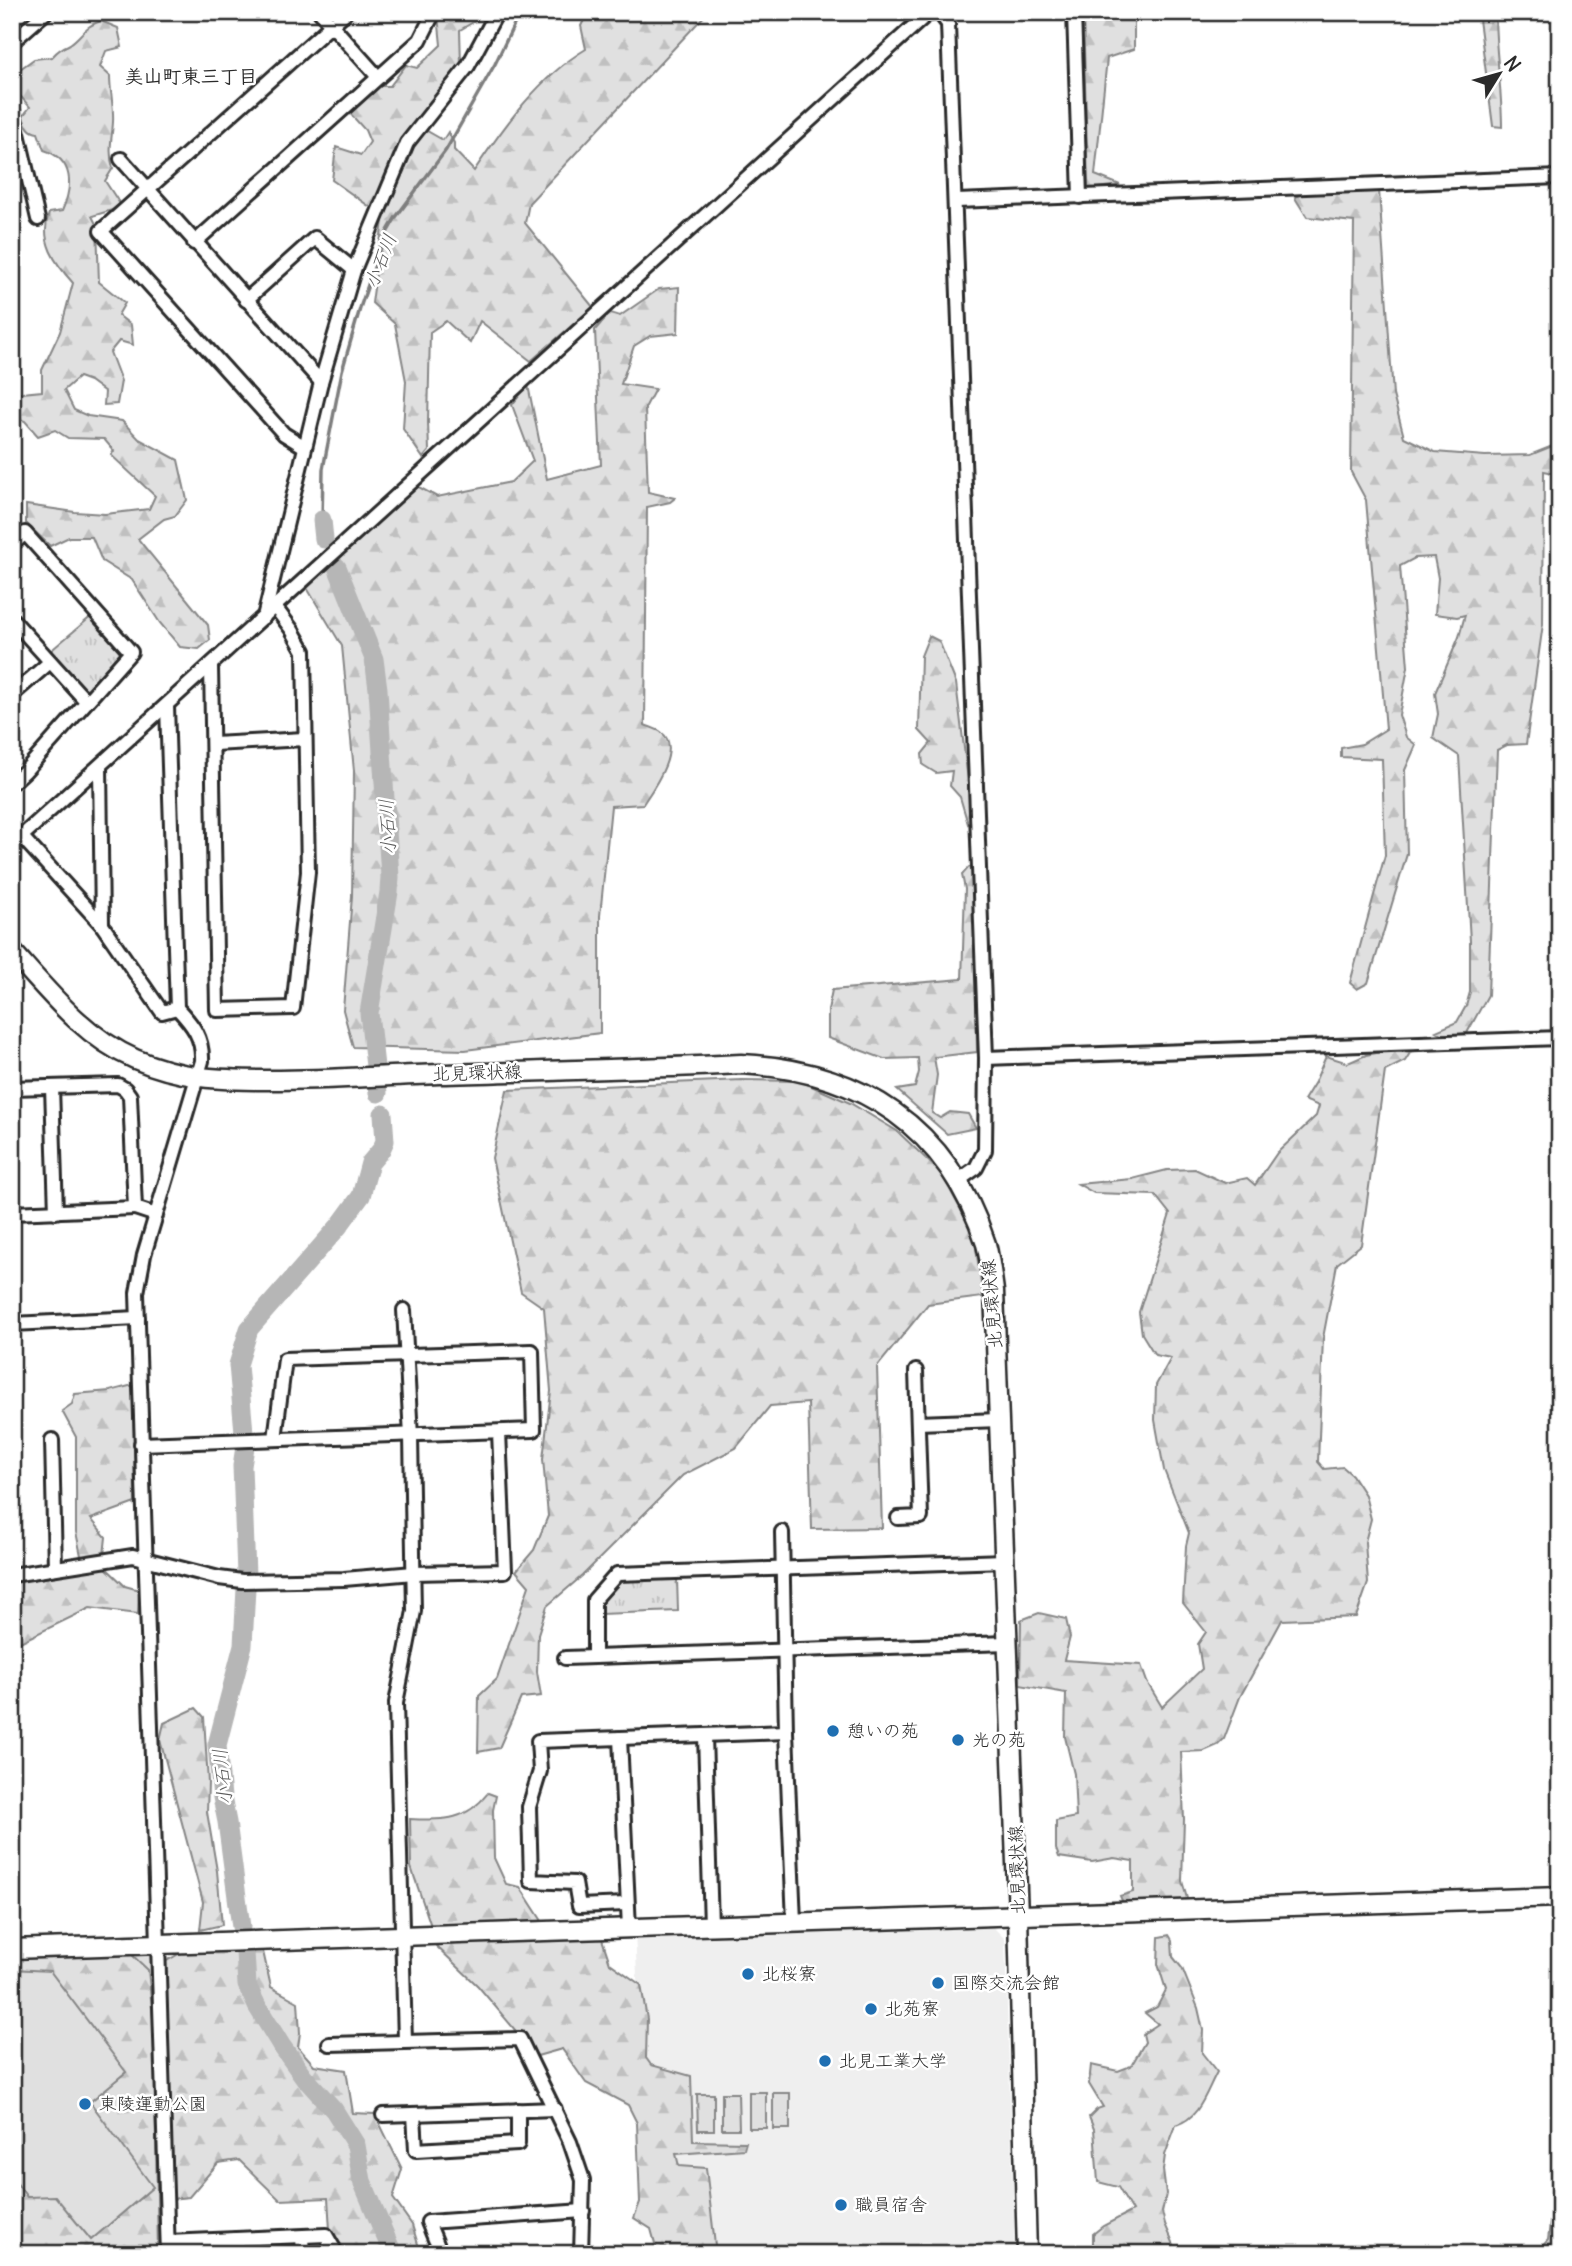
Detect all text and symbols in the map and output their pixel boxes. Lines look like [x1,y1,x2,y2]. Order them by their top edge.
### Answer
north arrow [1464,38,1534,108]
text: N [1499,51,1526,76]
district label: 美山町東三丁目 [124,64,258,88]
water label: 小石川 [359,230,401,292]
water label: 小石川 [374,798,400,856]
street label: 北見環状線 [432,1059,522,1086]
street label: 北見環状線 [976,1258,1007,1350]
place label: 憩いの苑 [847,1719,919,1742]
marker: 憩いの苑 [825,1723,841,1739]
place label: 光の苑 [972,1728,1026,1751]
marker: 光の苑 [950,1732,966,1748]
water label: 小石川 [207,1747,237,1807]
street label: 北見環状線 [1003,1825,1030,1915]
place label: 北桜寮 [762,1962,816,1985]
marker: 北桜寮 [740,1966,756,1982]
place label: 国際交流会館 [952,1971,1060,1994]
marker: 国際交流会館 [930,1975,946,1991]
place label: 北苑寮 [885,1997,939,2020]
marker: 北苑寮 [863,2001,879,2017]
place label: 北見工業大学 [839,2049,947,2072]
marker: 北見工業大学 [817,2053,833,2069]
place label: 東陵運動公園 [99,2092,207,2115]
marker: 東陵運動公園 [77,2096,93,2112]
place label: 職員宿舎 [855,2193,927,2216]
marker: 職員宿舎 [833,2197,849,2213]

